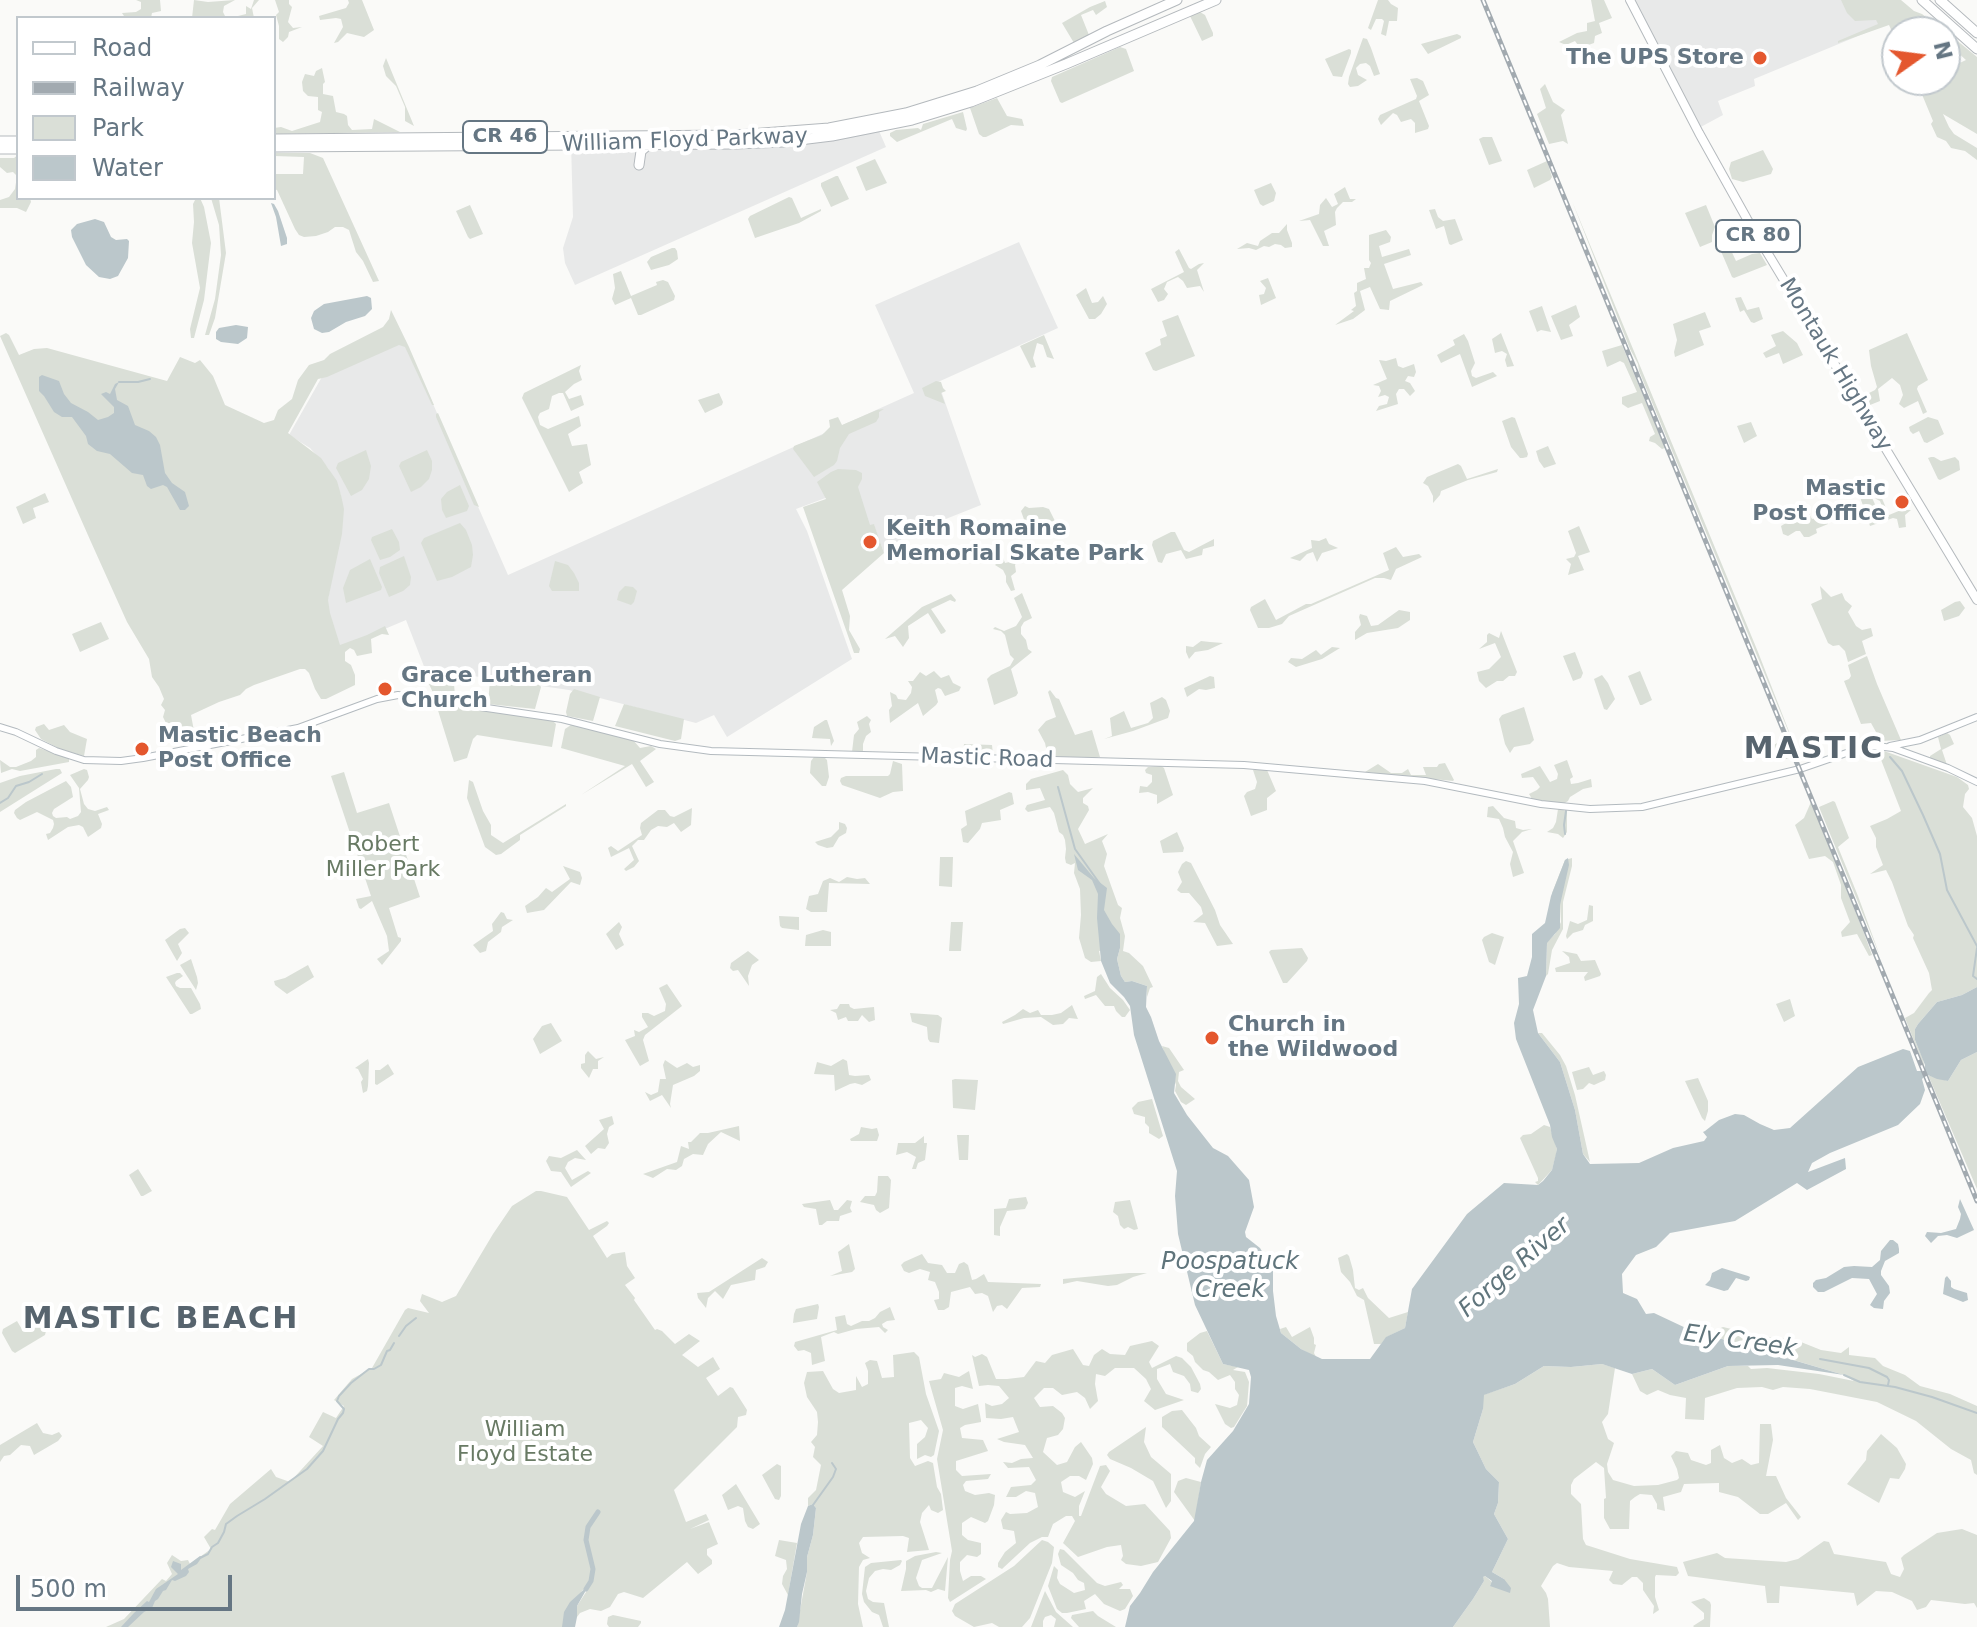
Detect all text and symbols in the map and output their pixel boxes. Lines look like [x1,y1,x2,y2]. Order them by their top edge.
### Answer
legend [16,16,276,200]
north arrow [1881,16,1961,96]
text: Road [92,34,152,62]
text: N [1928,39,1957,63]
place label: The UPS Store [1566,45,1744,71]
marker: The UPS Store [1751,49,1769,67]
text: Railway [92,74,185,102]
text: Park [92,114,144,142]
road number: CR 46 [463,121,547,153]
street label: William Floyd Parkway [562,124,808,158]
text: Water [92,154,163,182]
road number: CR 80 [1716,220,1800,252]
street label: Montauk Highway [1773,274,1897,456]
place label: Mastic Post Office [1752,476,1886,528]
marker: Mastic Post Office [1893,493,1911,511]
place label: Keith Romaine Memorial Skate Park [886,516,1144,568]
marker: Keith Romaine Memorial Skate Park [861,533,879,551]
place label: Grace Lutheran Church [401,663,593,714]
marker: Grace Lutheran Church [376,680,394,698]
place label: Mastic Beach Post Office [158,723,322,774]
district label: MASTIC [1744,732,1884,768]
marker: Mastic Beach Post Office [133,740,151,758]
street label: Mastic Road [920,743,1054,775]
park label: Robert Miller Park [326,832,440,884]
place label: Church in the Wildwood [1228,1012,1398,1064]
marker: Church in the Wildwood [1203,1029,1221,1047]
water label: Forge River [1453,1212,1577,1324]
water label: Poospatuck Creek [1161,1249,1299,1305]
district label: MASTIC BEACH [23,1302,299,1338]
water label: Ely Creek [1682,1320,1798,1364]
park label: William Floyd Estate [457,1417,593,1468]
scale bar [20,1559,236,1609]
text: 500 m [30,1575,107,1603]

